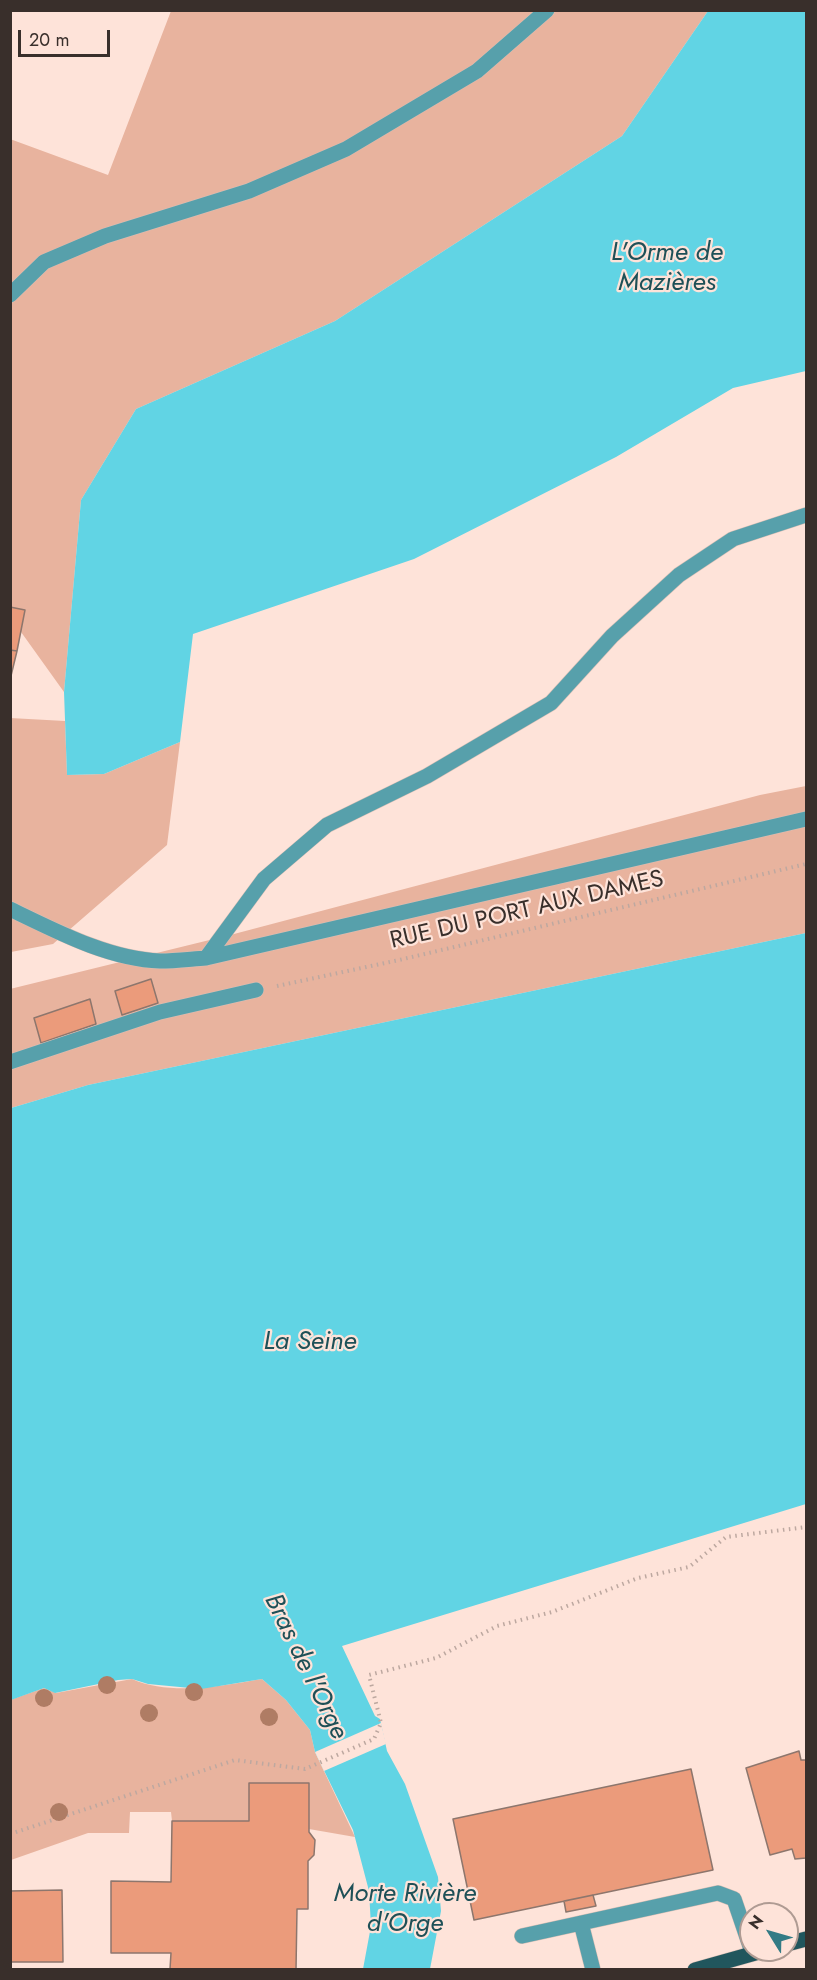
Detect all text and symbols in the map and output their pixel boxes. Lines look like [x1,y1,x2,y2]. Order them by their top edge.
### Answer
scale bar [21,18,112,56]
text: 20 m [29,27,69,53]
water label: L'Orme de Mazières [611,238,723,300]
street label: RUE DU PORT AUX DAMES [387,865,667,957]
water label: La Seine [263,1327,357,1359]
water label: Bras de l'Orge [256,1589,354,1745]
water label: Morte Rivière d'Orge [334,1879,476,1940]
north arrow [739,1902,799,1962]
text: N [743,1910,769,1934]

